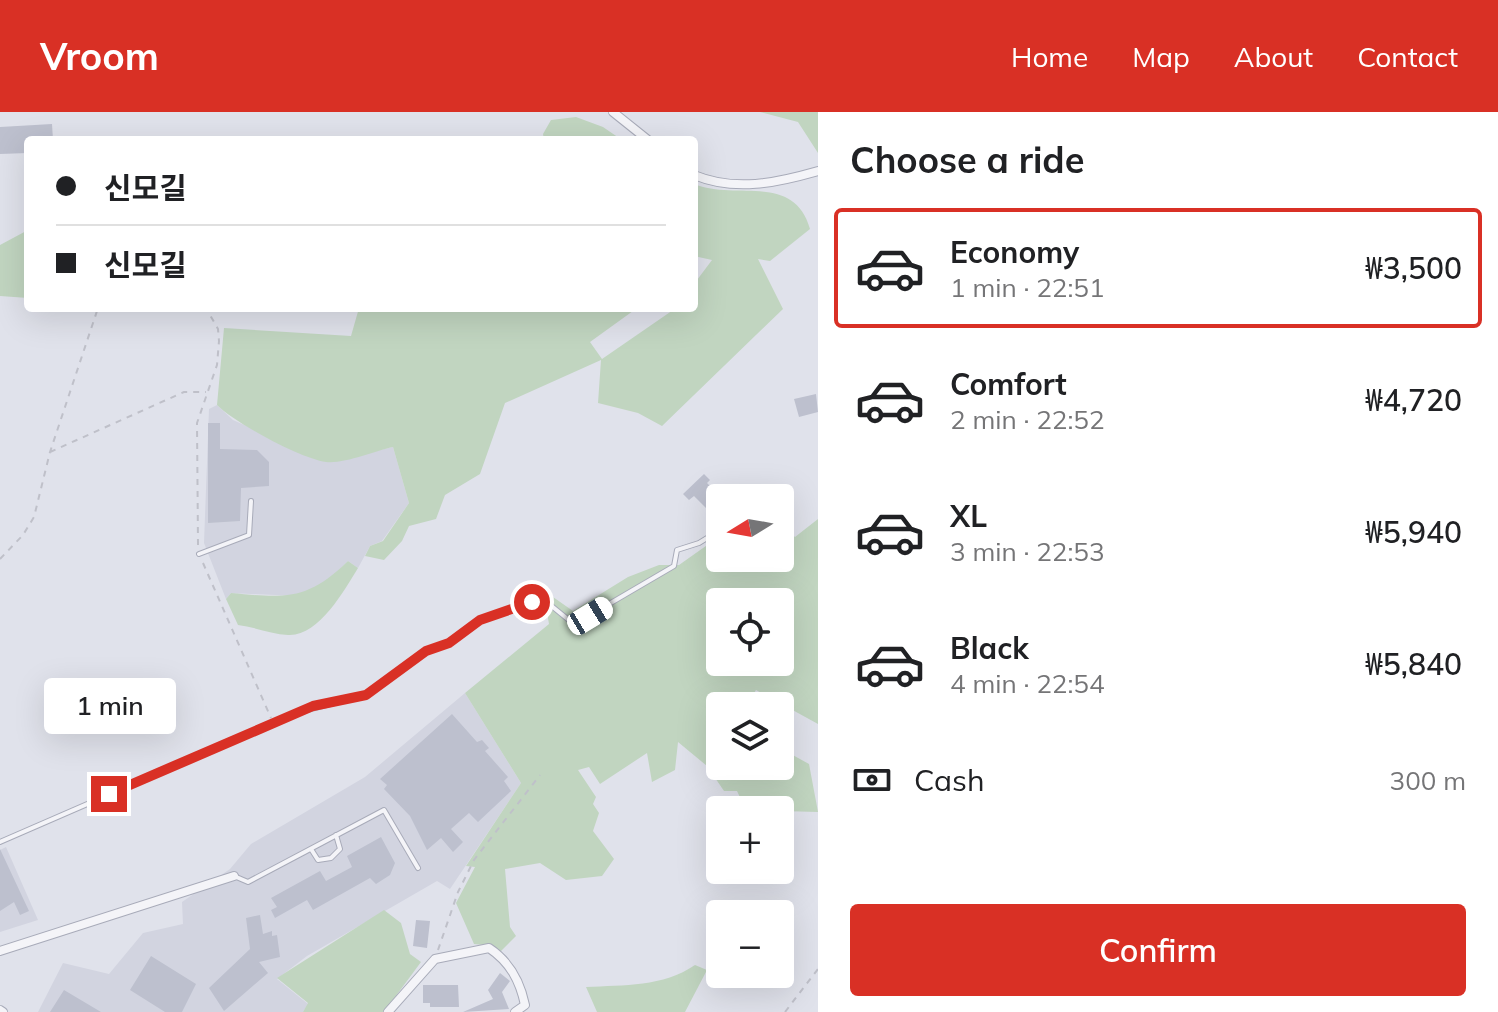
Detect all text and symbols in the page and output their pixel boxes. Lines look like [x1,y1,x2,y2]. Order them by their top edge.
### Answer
text: Vroom [40,32,159,80]
text: Home [1011,39,1088,74]
text: Map [1132,39,1190,74]
text: About [1234,39,1313,74]
text: Contact [1357,39,1458,74]
text: Choose a ride [850,137,1084,182]
text: 신모길 [104,169,187,207]
icon: car [854,232,926,304]
text: Economy [950,233,1079,271]
text: 신모길 [104,246,187,284]
text: ₩3,500 [1365,249,1462,287]
text: 1 min · 22:51 [950,271,1105,304]
icon: car [854,364,926,436]
text: Comfort [950,365,1067,403]
text: ₩4,720 [1365,381,1462,419]
text: 2 min · 22:52 [950,403,1105,436]
north arrow [706,484,794,572]
map controls [706,484,794,988]
icon: car [854,496,926,568]
text: XL [950,497,987,535]
text: ₩5,940 [1365,513,1462,551]
text: 3 min · 22:53 [950,535,1105,568]
route start [514,584,550,620]
button: locate [706,588,794,676]
car [563,593,617,639]
icon: car [854,628,926,700]
text: Black [950,629,1029,667]
text: ₩5,840 [1365,645,1462,683]
text: 4 min · 22:54 [950,667,1105,700]
callout: 1 min [43,678,175,734]
text: 1 min [76,689,144,722]
button: layers [706,692,794,780]
icon: cash [850,758,894,802]
text: Cash [914,761,985,799]
text: 300 m [1390,764,1466,797]
route end [91,776,127,812]
button: + [706,796,794,884]
button: − [706,900,794,988]
button: Confirm [850,904,1466,996]

